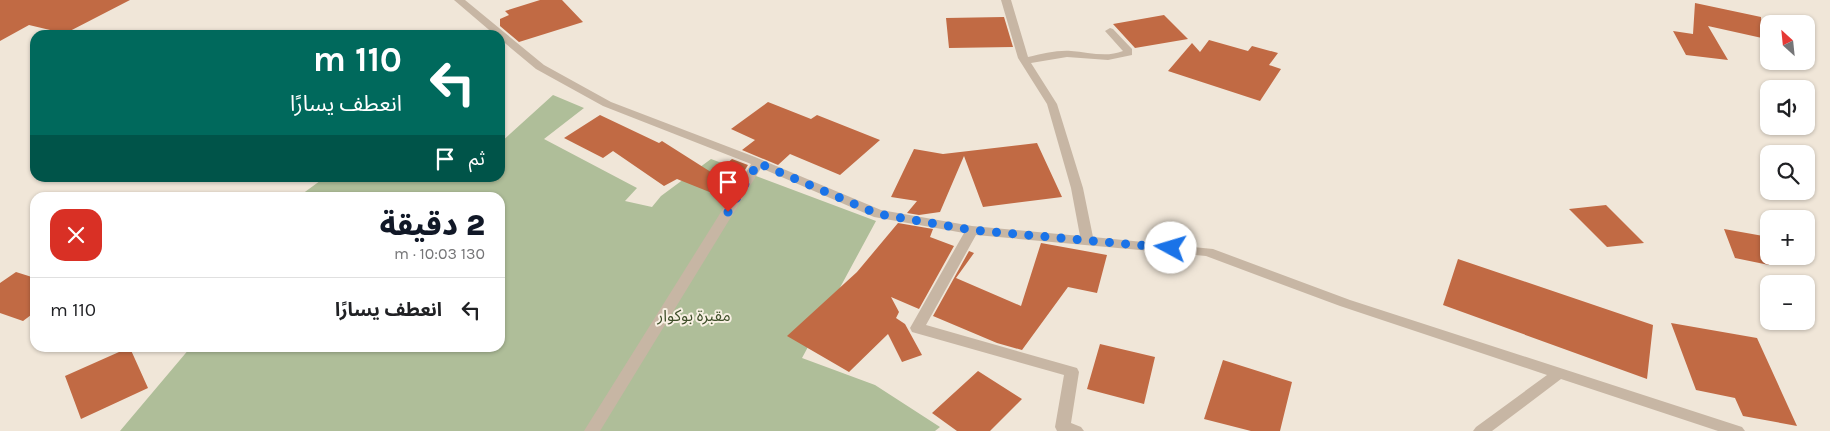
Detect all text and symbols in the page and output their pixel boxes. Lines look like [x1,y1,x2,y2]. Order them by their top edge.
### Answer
north arrow [1760,15,1815,70]
map controls [1760,15,1815,330]
text: 110 m [313,39,402,80]
icon: left [420,50,485,115]
button: sound [1760,80,1815,135]
text: انعطف يسارًا [290,91,402,117]
icon: arrive [431,145,459,173]
button: search [1760,145,1815,200]
text: ثم [469,148,485,170]
pin [707,161,749,212]
icon: arrive [714,168,742,196]
text: 2 دقيقة [380,207,485,243]
button: close [50,209,102,261]
button: + [1760,210,1815,265]
position arrow [1144,221,1196,273]
text: 130 m · 10:03 [394,244,485,263]
button: − [1760,275,1815,330]
icon: left [457,296,485,324]
text: 110 m [50,299,96,321]
text: انعطف يسارًا [335,299,442,321]
park label: مقبرة بوكوار [656,306,731,325]

